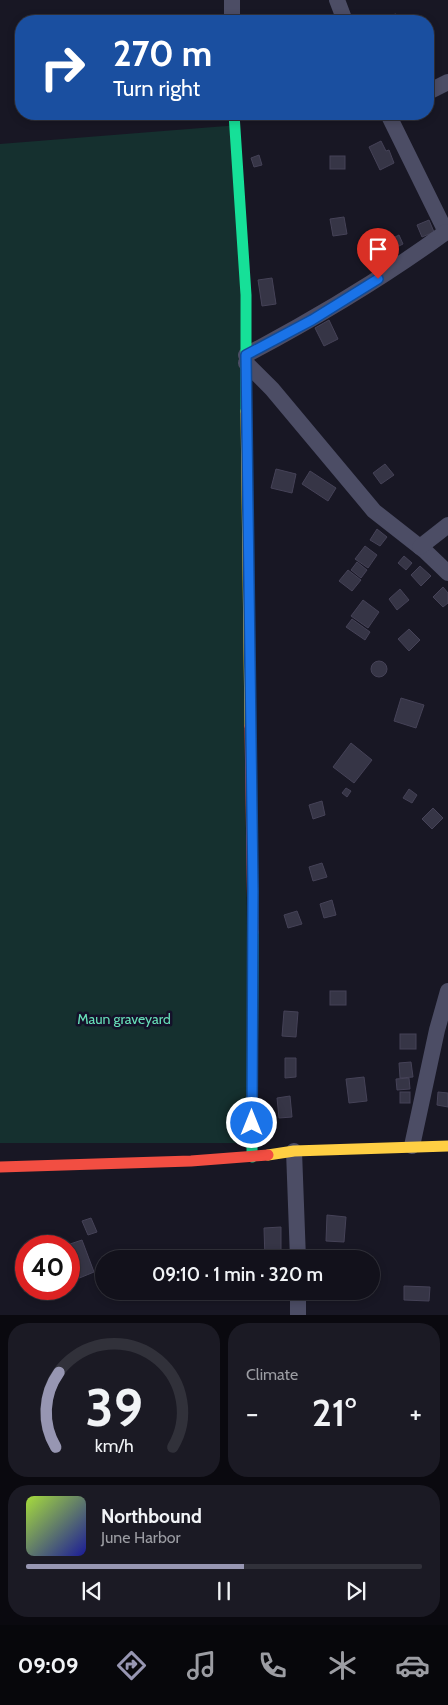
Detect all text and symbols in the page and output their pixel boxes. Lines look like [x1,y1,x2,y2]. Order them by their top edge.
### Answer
text: 270 m [113,32,212,75]
icon: right [30,35,95,100]
text: Turn right [113,75,200,102]
pin [357,228,399,279]
icon: arrive [364,235,392,263]
park label: Maun graveyard [77,1010,171,1028]
position arrow [225,1096,277,1148]
speed limit sign: 40 [15,1235,80,1300]
text: 09:10 · 1 min · 320 m [152,1263,323,1286]
text: Climate [246,1365,298,1384]
text: 39 [85,1376,143,1439]
text: 21° [312,1389,356,1436]
text: − [246,1396,258,1430]
text: + [410,1396,422,1430]
text: km/h [94,1435,134,1456]
text: Northbound [101,1505,202,1528]
text: June Harbor [101,1528,181,1547]
icon: previous [78,1577,106,1605]
icon: pause [210,1577,238,1605]
icon: next [342,1577,370,1605]
icon: directions [114,1648,149,1683]
icon: music [184,1648,219,1683]
icon: phone [255,1648,290,1683]
icon: climate [325,1648,360,1683]
icon: car [395,1648,430,1683]
text: 09:09 [18,1652,78,1679]

